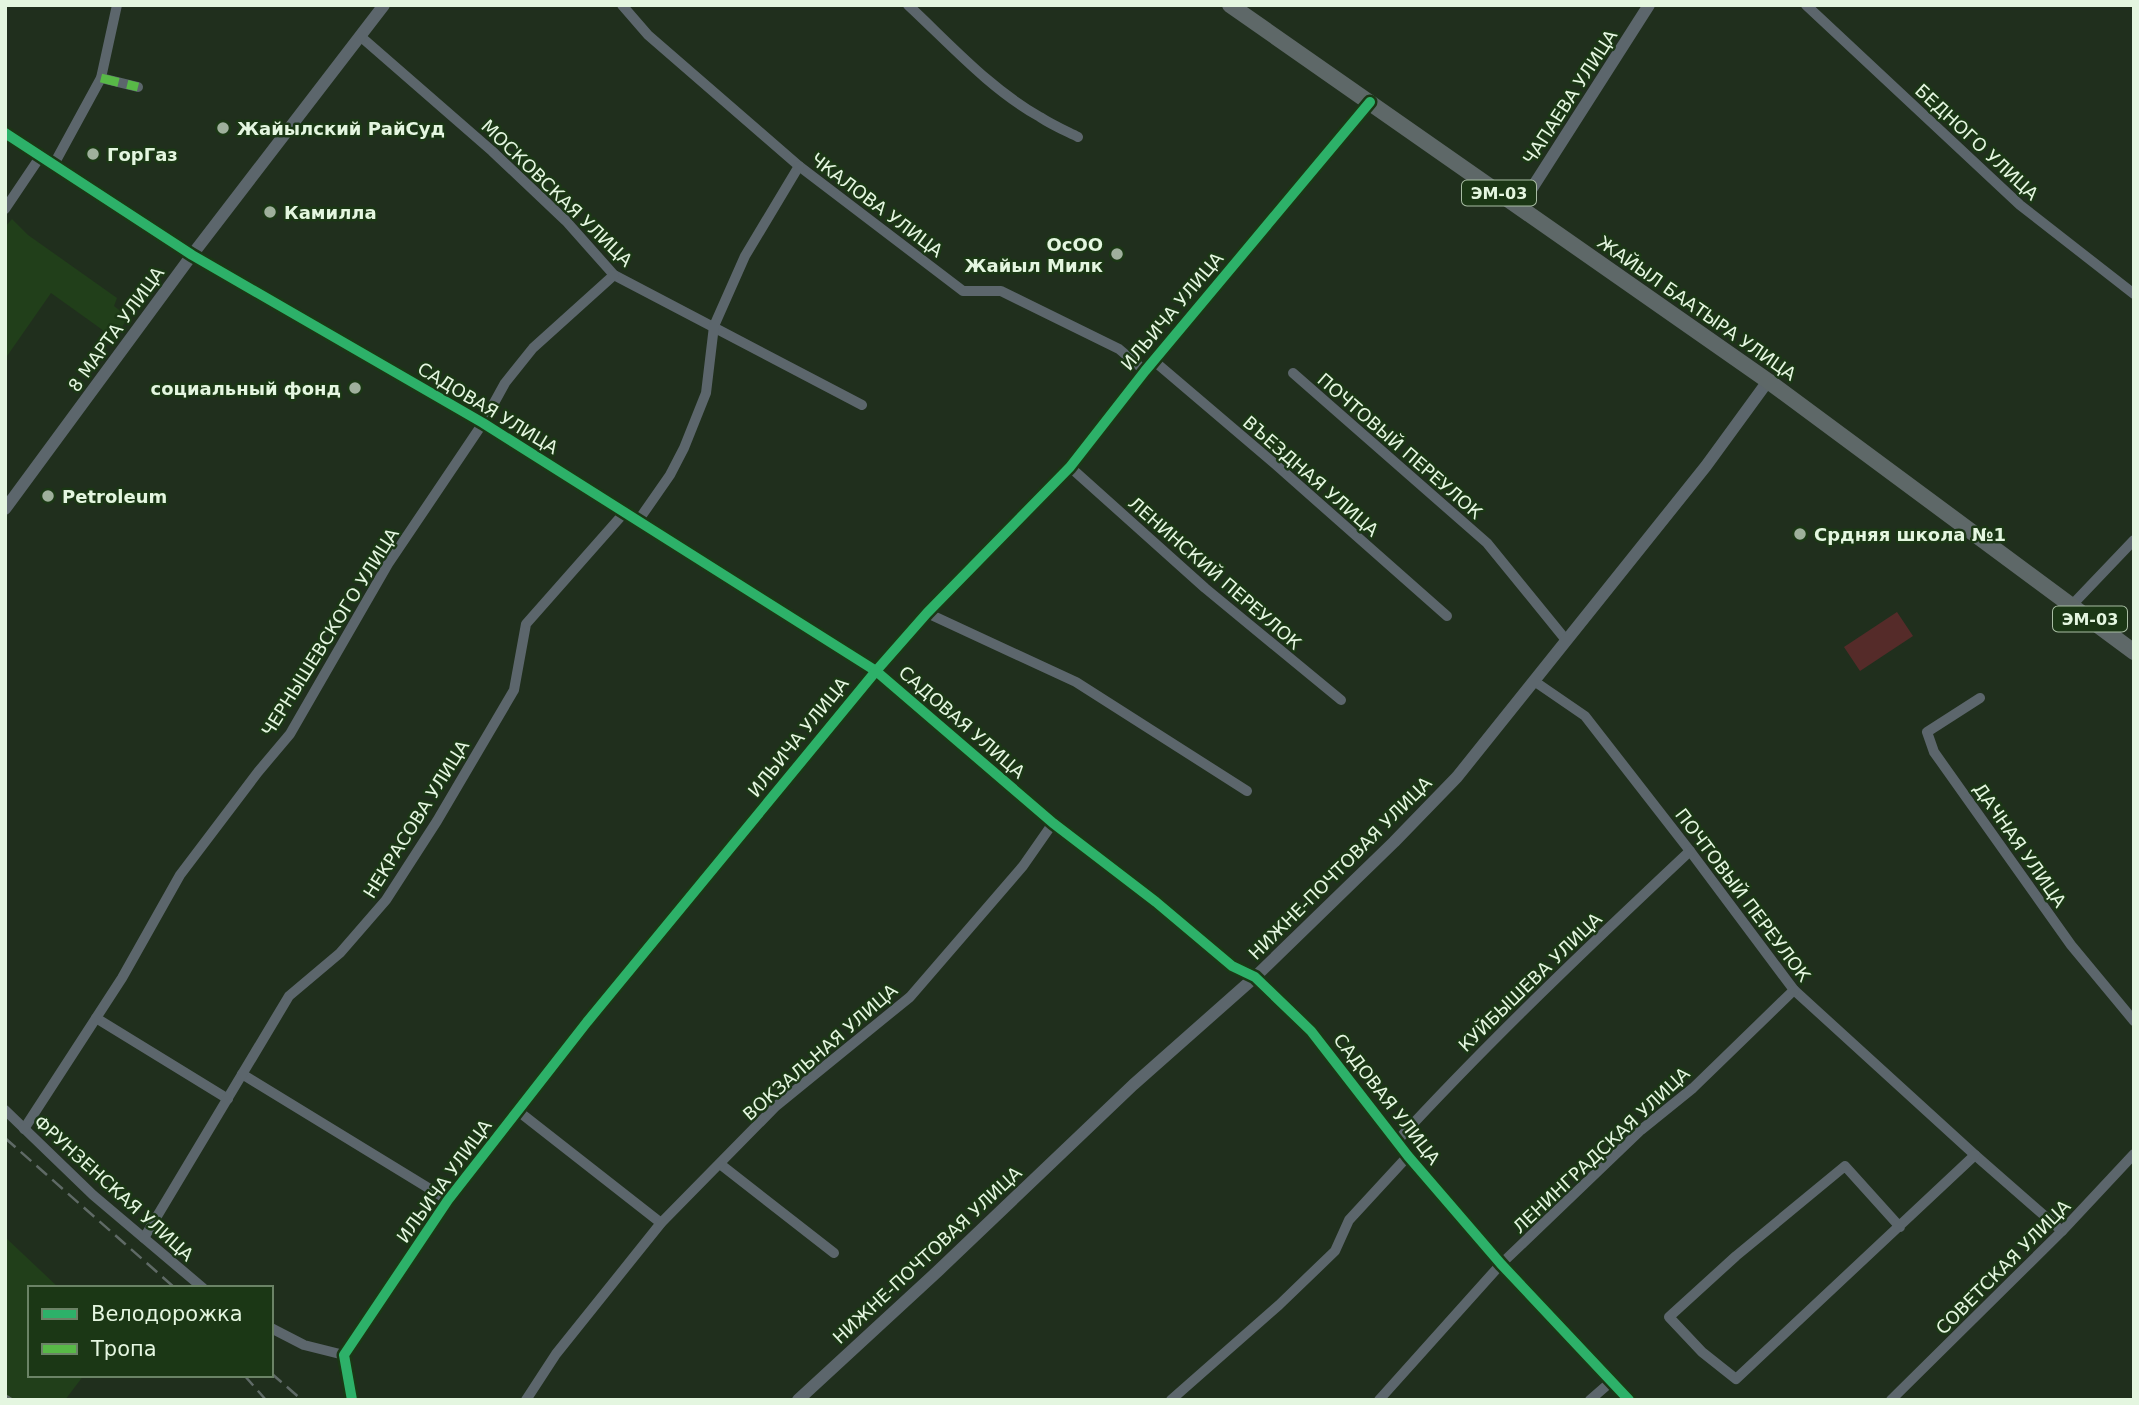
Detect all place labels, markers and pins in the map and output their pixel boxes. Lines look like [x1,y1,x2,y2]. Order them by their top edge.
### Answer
place label: Жайылский РайСуд [237,118,445,139]
marker: Жайылский РайСуд [215,120,231,136]
place label: ГорГаз [107,144,178,165]
marker: ГорГаз [85,146,101,162]
place label: Камилла [284,202,377,223]
marker: Камилла [262,204,278,220]
place label: ОсОО Жайыл Милк [965,234,1103,276]
marker: ОсОО Жайыл Милк [1109,246,1125,262]
place label: социальный фонд [151,378,341,399]
marker: социальный фонд [347,380,363,396]
place label: Petroleum [62,486,167,507]
marker: Petroleum [40,488,56,504]
place label: Срдняя школа №1 [1814,524,2006,545]
marker: Срдняя школа №1 [1792,526,1808,542]

